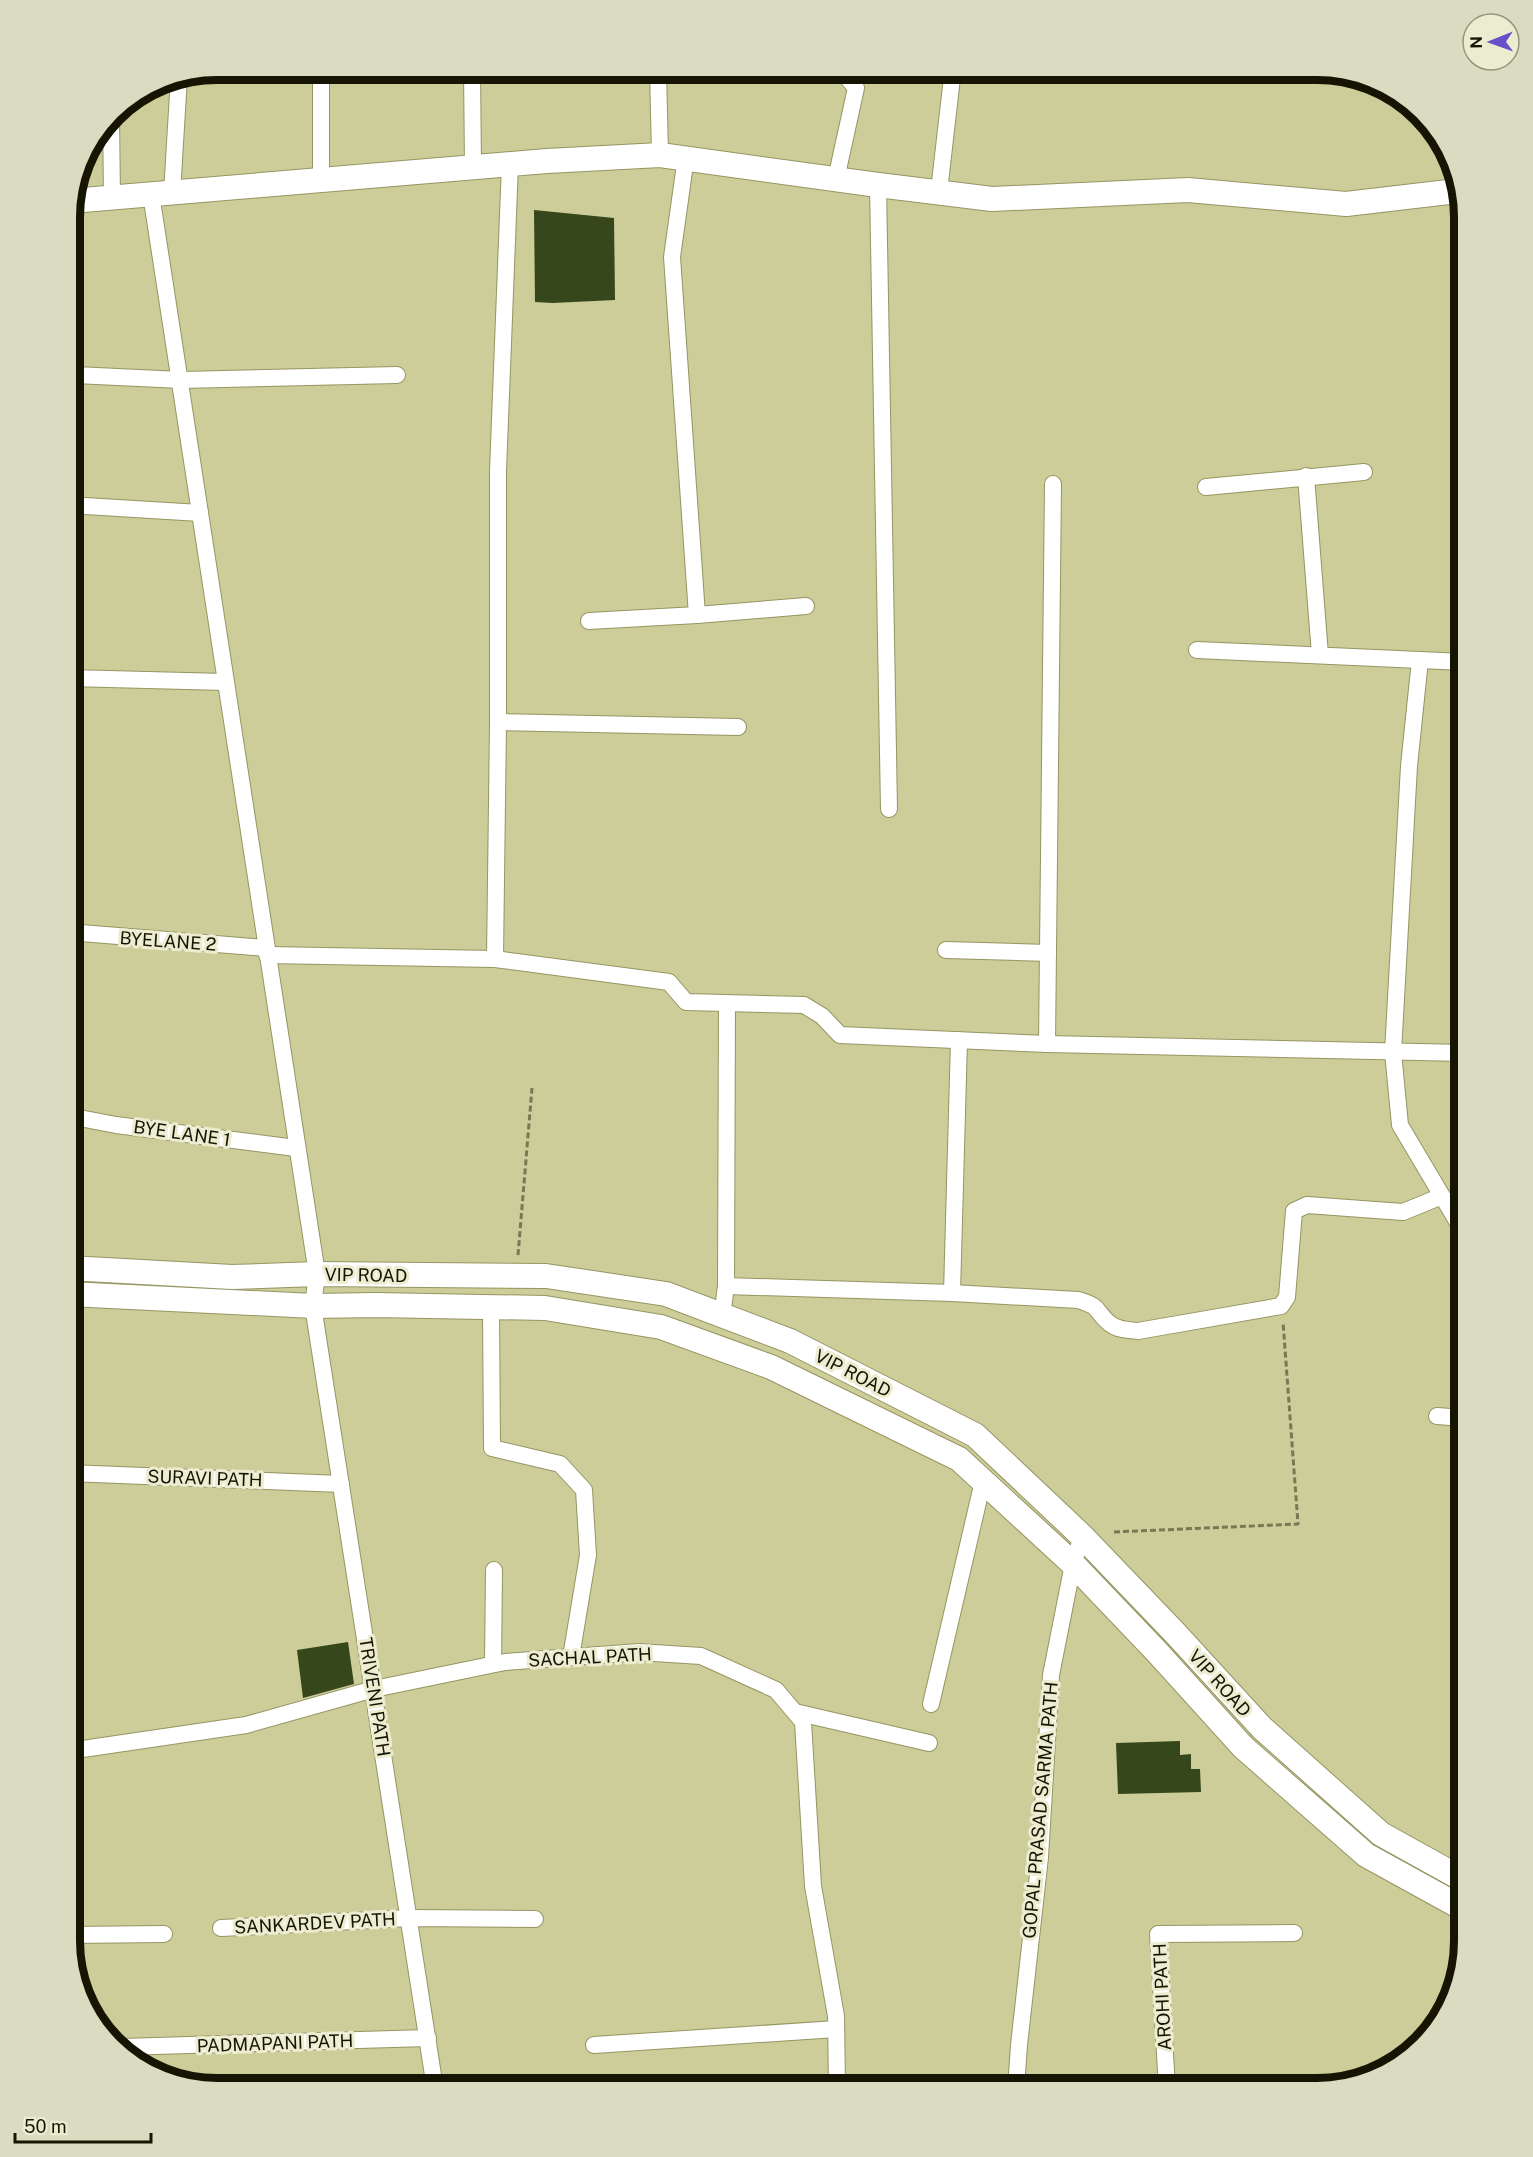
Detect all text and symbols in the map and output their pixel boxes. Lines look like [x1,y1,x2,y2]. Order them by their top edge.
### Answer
north arrow [1461,12,1521,72]
text: N [1467,36,1486,49]
street label: BYELANE 2 [119,927,217,955]
street label: BYE LANE 1 [132,1116,232,1150]
street label: VIP ROAD [324,1264,408,1286]
street label: VIP ROAD [811,1345,895,1401]
street label: SURAVI PATH [147,1465,263,1491]
street label: TRIVENI PATH [355,1636,395,1758]
street label: SACHAL PATH [528,1643,652,1671]
street label: VIP ROAD [1184,1645,1256,1721]
street label: GOPAL PRASAD SARMA PATH [1018,1681,1062,1939]
street label: SANKARDEV PATH [234,1908,396,1938]
street label: AROHI PATH [1149,1943,1175,2051]
street label: PADMAPANI PATH [196,2030,354,2056]
scale bar [15,2106,152,2144]
text: 50 m [24,2116,67,2137]

